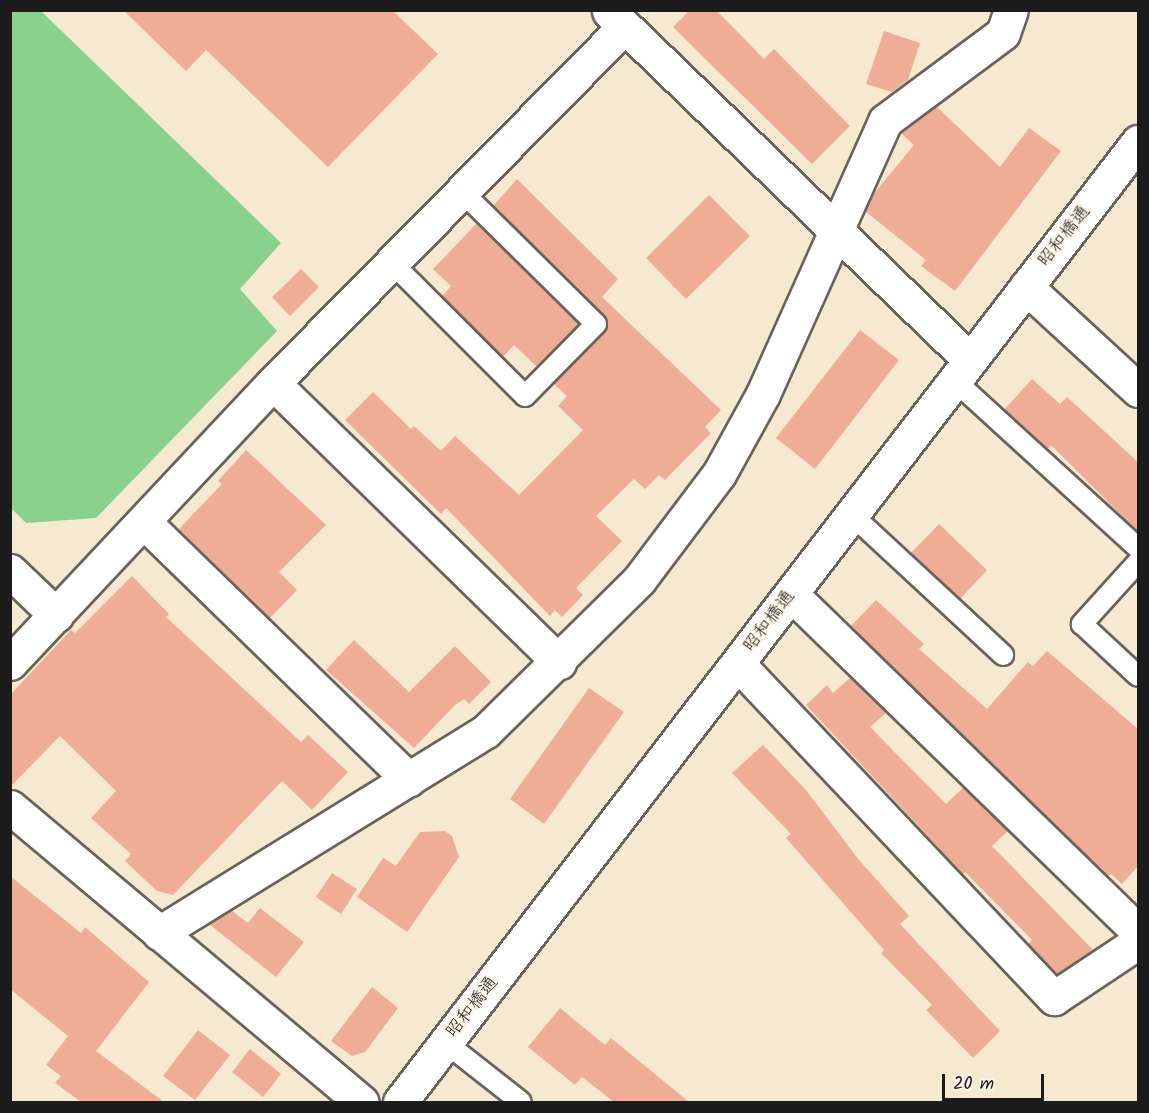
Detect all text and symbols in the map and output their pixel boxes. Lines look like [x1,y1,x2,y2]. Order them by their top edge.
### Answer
street label: 昭和橋通 [1034,202,1096,272]
street label: 昭和橋通 [740,587,800,657]
street label: 昭和橋通 [442,973,504,1043]
scale bar [945,1062,1047,1100]
text: 20 m [953,1070,994,1099]

